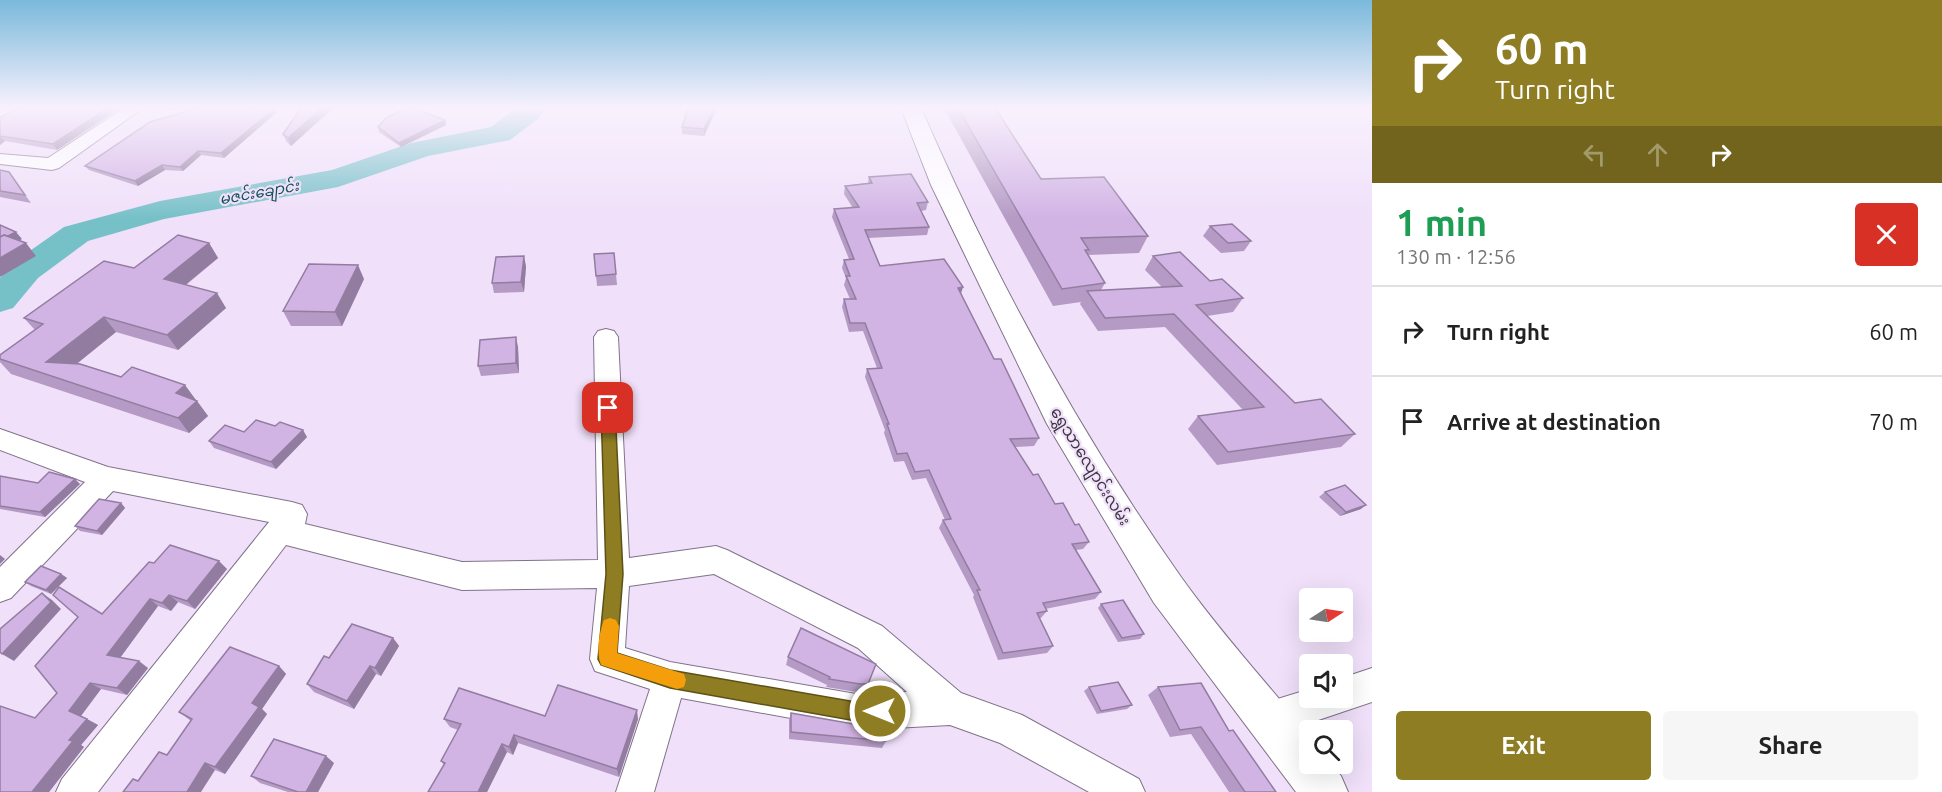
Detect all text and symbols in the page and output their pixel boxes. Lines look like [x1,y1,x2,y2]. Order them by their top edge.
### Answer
icon: right [1396,24,1474,102]
text: 60 m [1495,25,1589,72]
text: Turn right [1495,74,1615,104]
icon: left [1578,138,1611,171]
icon: ahead [1641,138,1674,171]
icon: right [1704,138,1737,171]
water label: မဇင်းချောင်း [218,175,302,211]
text: 1 min [1396,202,1487,243]
button: close [1855,203,1918,266]
text: 130 m · 12:56 [1396,245,1516,268]
icon: right [1396,315,1429,348]
text: Turn right [1447,319,1549,344]
text: 60 m [1869,319,1918,344]
pin [582,382,633,433]
icon: arrive [591,391,624,424]
street label: ရွှေသာလျောင်းလမ်း [1043,403,1136,531]
icon: arrive [1396,405,1429,438]
text: Arrive at destination [1447,409,1661,434]
text: 70 m [1869,409,1918,434]
north arrow [1299,588,1353,642]
map controls [1299,588,1353,774]
button: sound [1299,654,1353,708]
position arrow [848,679,912,743]
button: Exit [1396,711,1651,780]
button: Share [1663,711,1918,780]
button: search [1299,720,1353,774]

